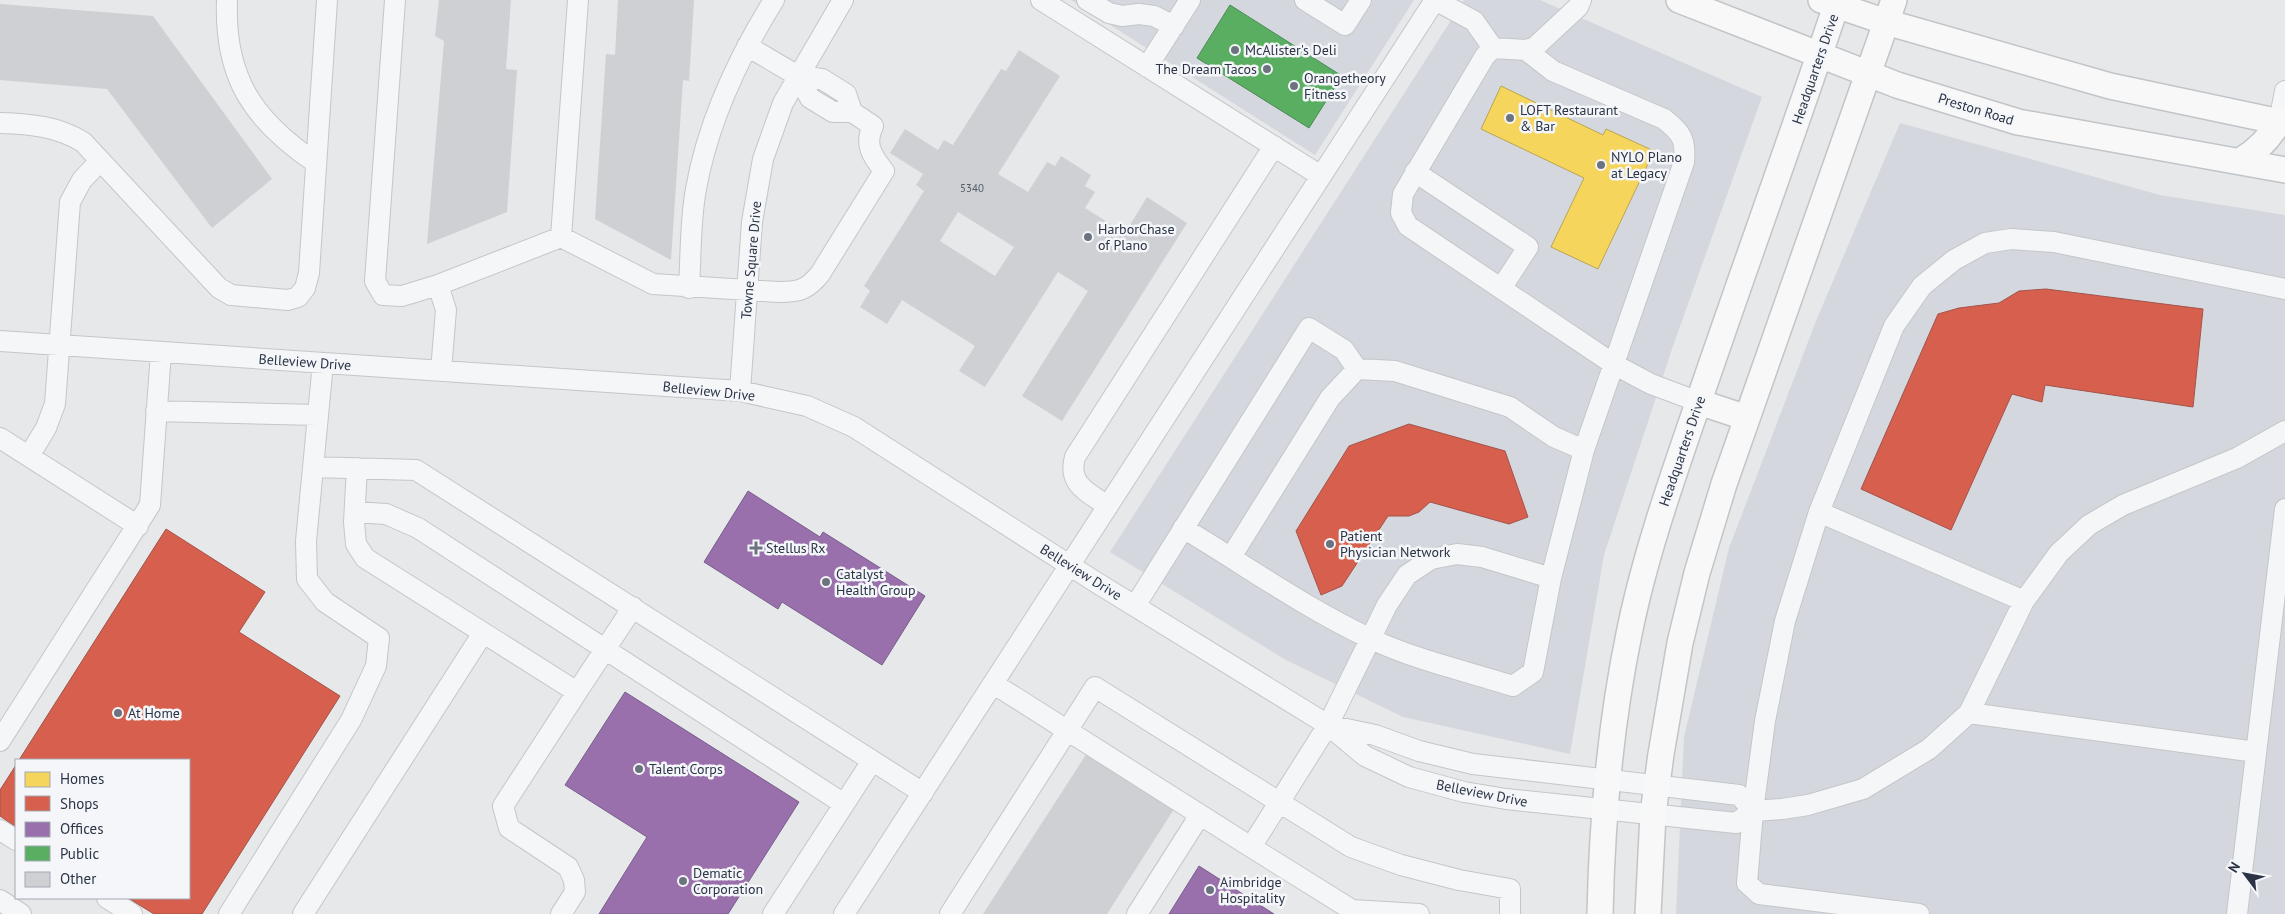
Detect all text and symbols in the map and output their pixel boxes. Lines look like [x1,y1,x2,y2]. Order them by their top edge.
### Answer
street label: Headquarters Drive [1788,11,1842,127]
place label: McAlister's Deli [1245,41,1337,59]
marker: McAlister's Deli [1229,44,1241,56]
place label: The Dream Tacos [1155,60,1257,78]
marker: The Dream Tacos [1261,63,1273,75]
place label: Orangetheory Fitness [1304,69,1386,103]
marker: Orangetheory Fitness [1288,80,1300,92]
street label: Preston Road [1936,89,2016,129]
place label: LOFT Restaurant & Bar [1520,101,1618,135]
marker: LOFT Restaurant & Bar [1504,112,1516,124]
place label: NYLO Plano at Legacy [1611,148,1682,182]
marker: NYLO Plano at Legacy [1595,159,1607,171]
house number: 5340 [960,181,984,195]
street label: Towne Square Drive [737,200,765,320]
place label: HarborChase of Plano [1098,220,1175,254]
marker: HarborChase of Plano [1082,231,1094,243]
street label: Belleview Drive [258,350,352,374]
street label: Belleview Drive [662,377,756,405]
street label: Headquarters Drive [1655,393,1709,509]
place label: Patient Physician Network [1340,527,1451,561]
marker: Patient Physician Network [1324,538,1336,550]
place label: Stellus Rx [766,539,826,557]
street label: Belleview Drive [1037,540,1125,604]
marker: Stellus Rx [750,542,762,554]
place label: Catalyst Health Group [836,565,916,599]
marker: Catalyst Health Group [820,576,832,588]
place label: At Home [128,704,180,722]
marker: At Home [112,707,124,719]
legend [15,759,190,899]
place label: Talent Corps [649,760,723,778]
marker: Talent Corps [633,763,645,775]
text: Homes [60,769,104,788]
street label: Belleview Drive [1435,775,1529,811]
text: Shops [60,794,99,813]
text: Offices [60,819,104,838]
text: Public [60,844,99,863]
north arrow [2220,849,2270,899]
text: N [2224,858,2244,876]
place label: Dematic Corporation [693,864,763,898]
text: Other [60,869,96,888]
place label: Aimbridge Hospitality [1220,873,1285,907]
marker: Dematic Corporation [677,875,689,887]
marker: Aimbridge Hospitality [1204,884,1216,896]

